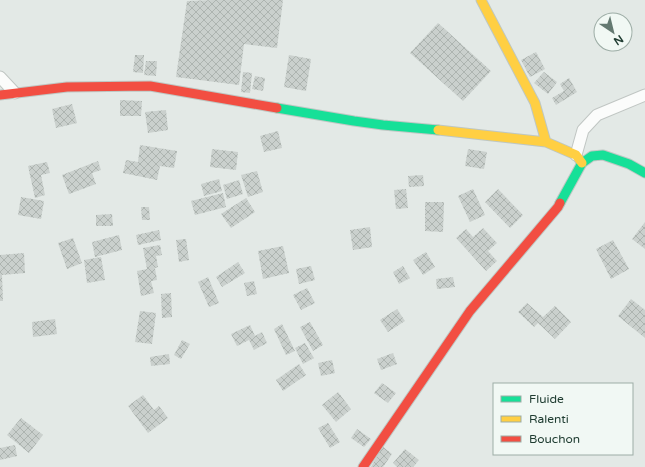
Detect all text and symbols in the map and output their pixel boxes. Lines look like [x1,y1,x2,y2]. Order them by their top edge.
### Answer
north arrow [593,12,633,52]
text: N [611,32,626,48]
legend [493,383,633,455]
text: Fluide [529,392,564,406]
text: Ralenti [529,412,569,426]
text: Bouchon [529,432,580,446]

